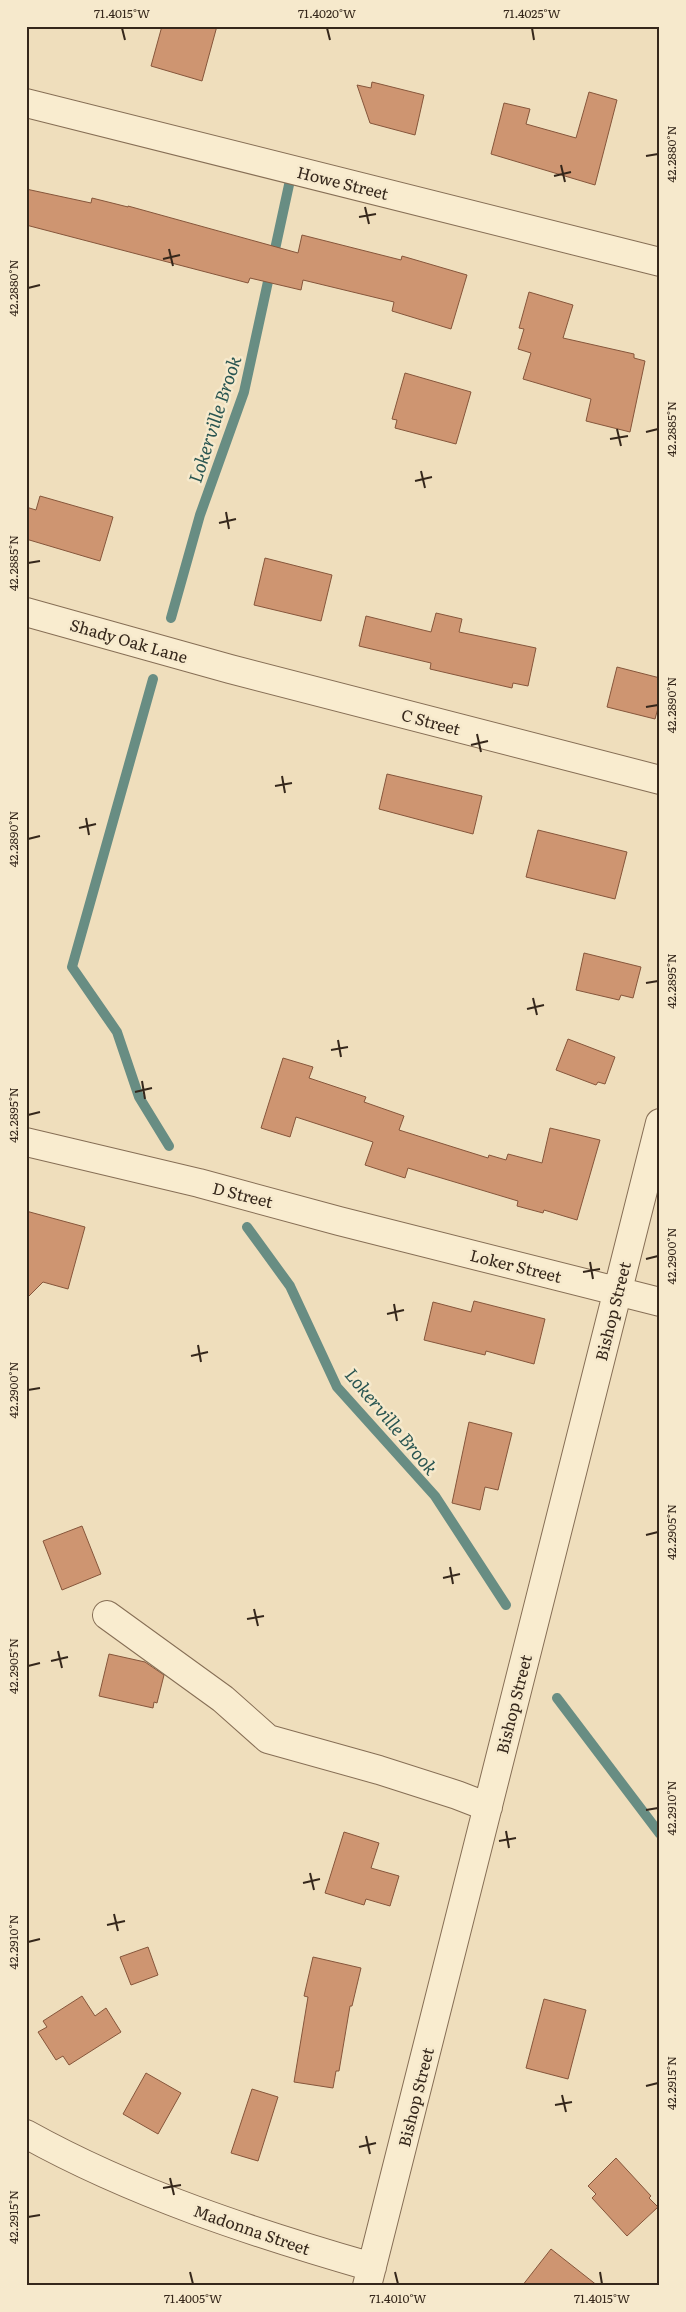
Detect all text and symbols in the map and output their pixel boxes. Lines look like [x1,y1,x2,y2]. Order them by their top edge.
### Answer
text: 71.4015°W [94,4,150,22]
text: 71.4020°W [298,4,356,22]
text: 71.4025°W [503,4,561,22]
text: 42.2880°N [662,126,680,182]
street label: Howe Street [295,159,392,205]
text: 42.2880°N [4,260,22,316]
water label: Lokerville Brook [181,352,247,486]
text: 42.2885°N [662,401,680,457]
text: 42.2885°N [4,535,22,591]
street label: Shady Oak Lane [67,612,191,668]
text: 42.2890°N [662,677,680,733]
street label: C Street [399,702,464,741]
text: 42.2890°N [4,811,22,867]
text: 42.2895°N [662,953,680,1009]
text: 42.2895°N [4,1087,22,1143]
street label: D Street [210,1175,276,1213]
text: 42.2900°N [662,1228,680,1284]
street label: Loker Street [468,1242,565,1288]
street label: Bishop Street [588,1258,636,1363]
text: 42.2900°N [4,1362,22,1418]
water label: Lokerville Brook [339,1362,445,1480]
text: 42.2905°N [662,1504,680,1560]
text: 42.2905°N [4,1638,22,1694]
street label: Bishop Street [489,1651,537,1756]
text: 42.2910°N [662,1781,680,1835]
text: 42.2910°N [4,1915,22,1969]
street label: Bishop Street [391,2044,439,2149]
text: 42.2915°N [662,2056,680,2110]
text: 42.2915°N [4,2190,22,2244]
street label: Madonna Street [191,2198,314,2260]
text: 71.4005°W [164,2289,222,2307]
text: 71.4010°W [370,2289,426,2307]
text: 71.4015°W [574,2289,630,2307]

